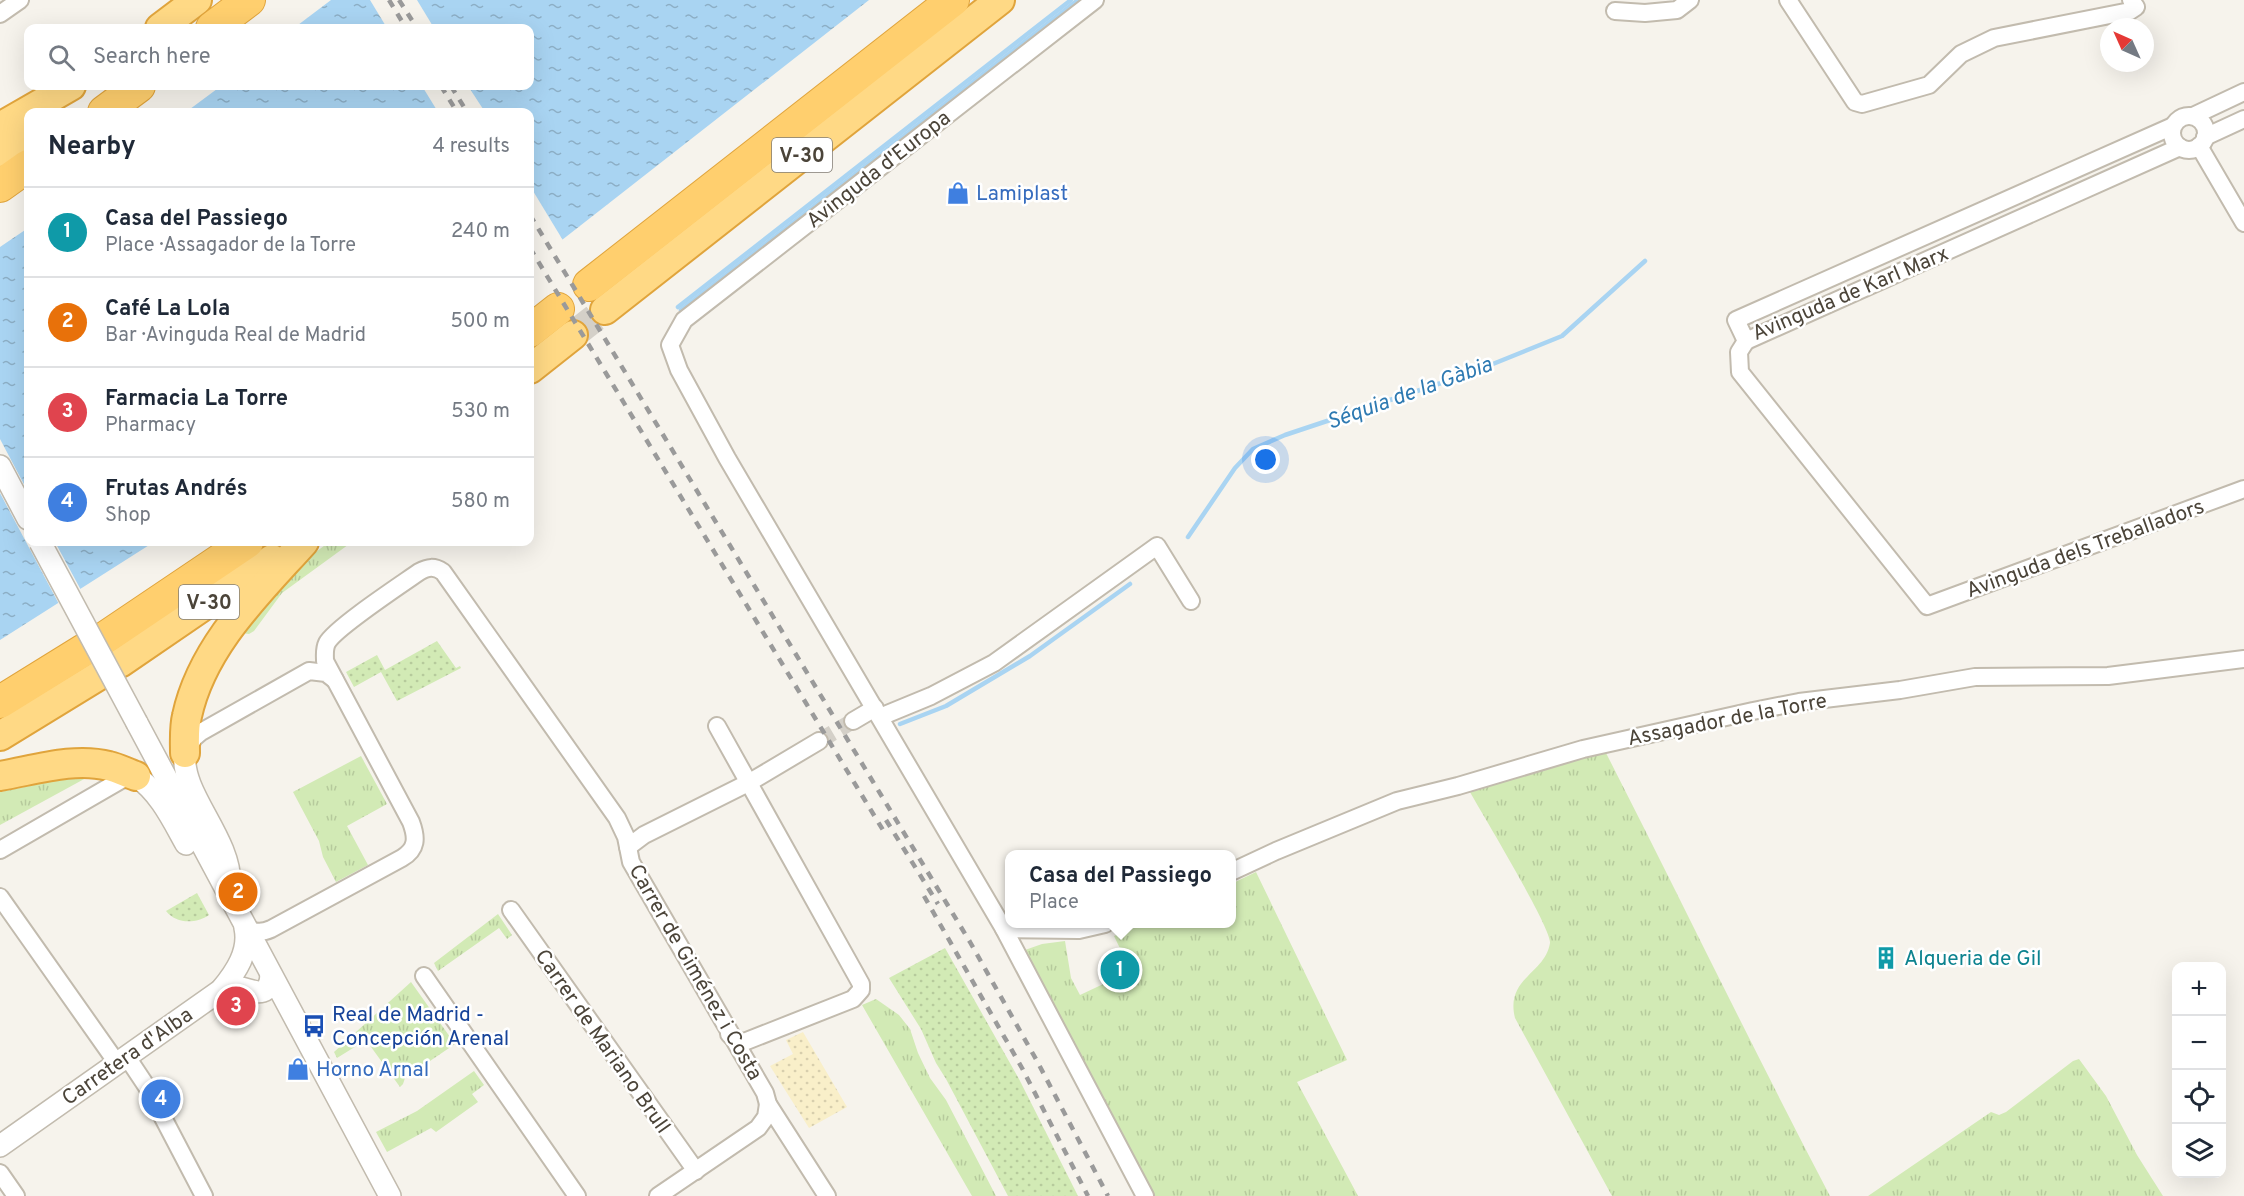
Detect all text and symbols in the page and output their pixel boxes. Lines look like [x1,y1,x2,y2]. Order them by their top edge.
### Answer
north arrow [2100,18,2154,72]
search box [24,24,534,90]
icon: search [45,41,78,74]
text: Search here [93,44,211,71]
street label: Avinguda d'Europa [801,105,957,235]
text: Nearby [48,131,136,164]
text: 4 results [433,134,510,160]
road number: V-30 [772,138,832,172]
shop icon: Lamiplast [945,180,971,206]
place label: Lamiplast [976,181,1068,208]
text: Casa del Passiego [105,206,288,233]
text: 1 [64,219,72,245]
text: 240 m [451,219,510,245]
text: Place · Assagador de la Torre [105,233,356,259]
street label: Avinguda de Karl Marx [1748,241,1953,348]
text: Café La Lola [105,296,230,323]
text: 2 [61,309,74,335]
text: 500 m [450,309,510,335]
text: Bar · Avinguda Real de Madrid [105,323,366,349]
water label: Séquia de la Gàbia [1324,352,1497,437]
text: Farmacia La Torre [105,386,288,413]
text: 3 [62,399,74,425]
text: 530 m [451,399,510,425]
text: Pharmacy [105,413,196,439]
your location [1251,445,1280,474]
text: Frutas Andrés [105,476,248,503]
text: 4 [61,489,74,515]
text: 580 m [451,489,510,515]
street label: Avinguda dels Treballadors [1963,494,2208,605]
text: Shop [105,503,151,529]
road number: V-30 [179,585,239,619]
street label: Assagador de la Torre [1625,688,1829,753]
popup [1005,850,1236,928]
street label: Carrer de Giménez i Costa [622,860,768,1086]
text: Casa del Passiego [1029,863,1212,890]
pin: 2 [218,870,258,914]
text: Place [1029,890,1079,916]
street label: Carrer de Mariano Brull [528,944,676,1139]
building icon: Alqueria de Gil [1873,945,1899,971]
place label: Alqueria de Gil [1904,946,2042,973]
pin: 1 [1100,948,1140,992]
map controls [2172,962,2226,1178]
button: + [2172,962,2226,1016]
pin: 3 [216,984,256,1028]
street label: Carretera d'Alba [57,1002,199,1112]
place label: Real de Madrid - Concepción Arenal [332,1002,509,1053]
bus stop icon: Real de Madrid - Concepción Arenal [301,1013,327,1039]
button: − [2172,1016,2226,1070]
shop icon: Horno Arnal [285,1056,311,1082]
place label: Horno Arnal [316,1057,429,1084]
button: locate [2172,1070,2226,1124]
pin: 4 [142,1076,180,1122]
button: layers [2172,1124,2226,1178]

